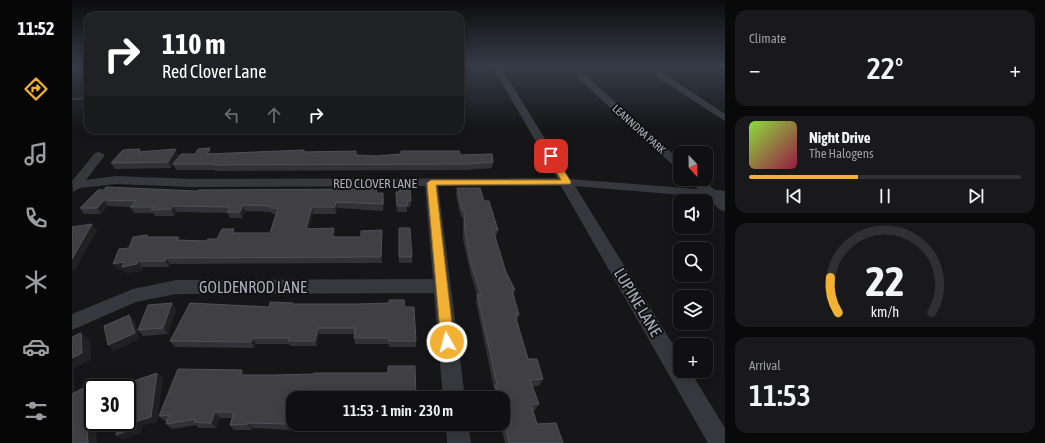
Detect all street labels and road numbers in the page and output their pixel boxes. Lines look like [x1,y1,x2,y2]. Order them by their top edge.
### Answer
street label: LEANNDRA PARK [610,102,668,156]
street label: RED CLOVER LANE [333,176,417,191]
street label: LUPINE LANE [611,265,665,339]
street label: GOLDENROD LANE [199,278,307,296]

